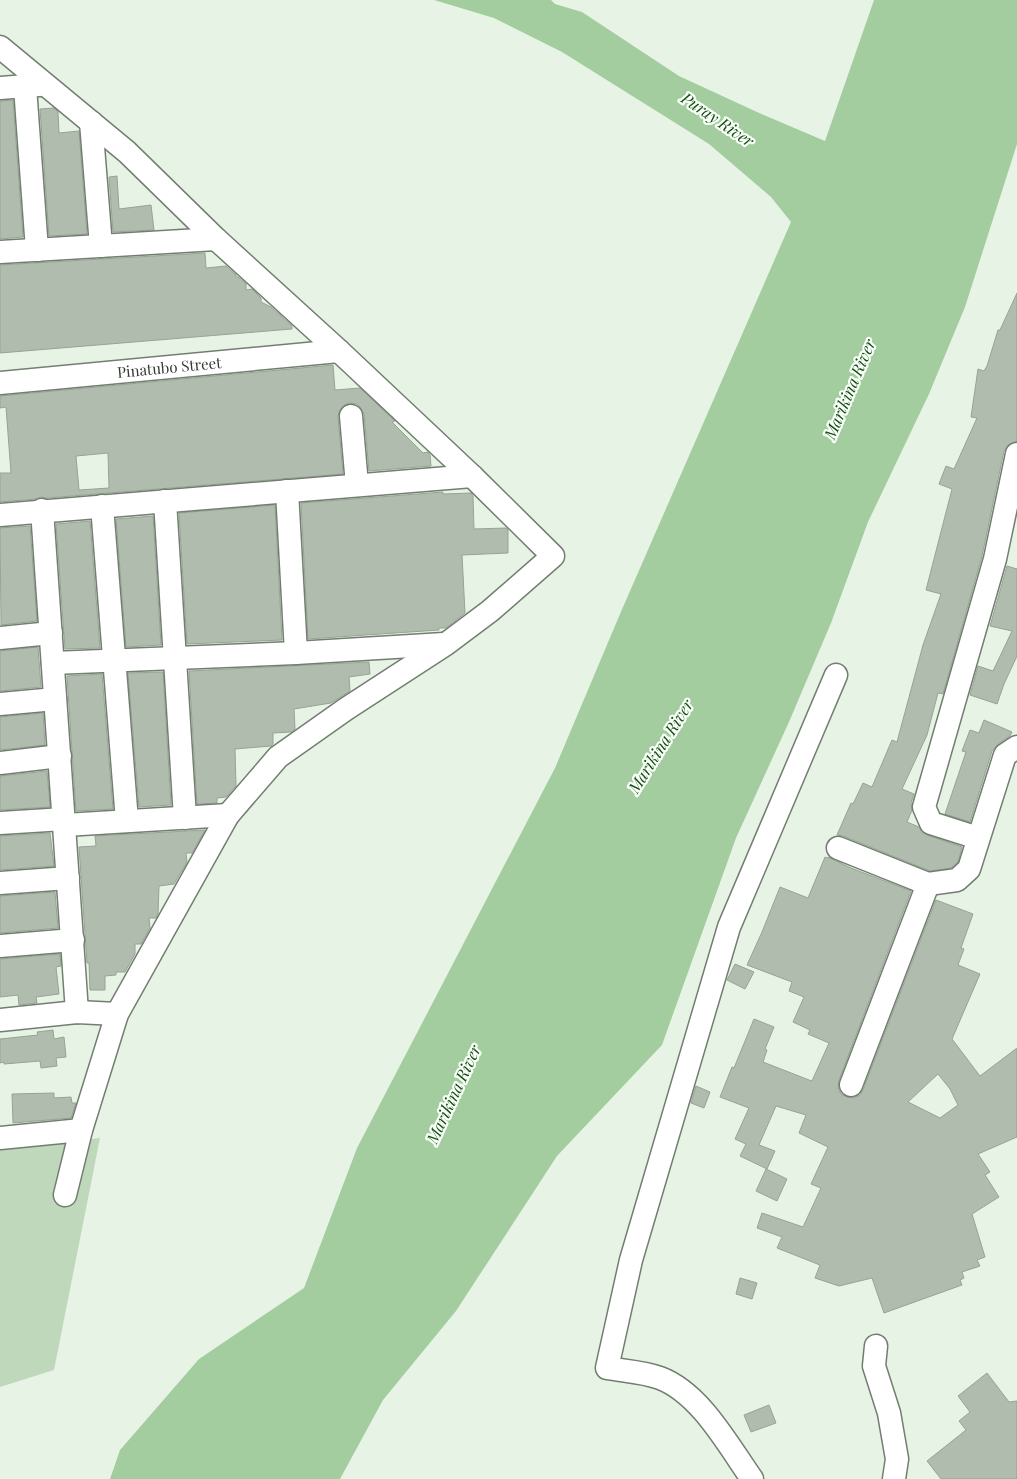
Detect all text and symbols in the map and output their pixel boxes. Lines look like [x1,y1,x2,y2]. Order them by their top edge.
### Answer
water label: Puray River [677,87,759,152]
water label: Marikina River [818,335,880,443]
street label: Pinatubo Street [116,352,223,382]
water label: Marikina River [622,694,698,798]
water label: Marikina River [421,1040,486,1148]

